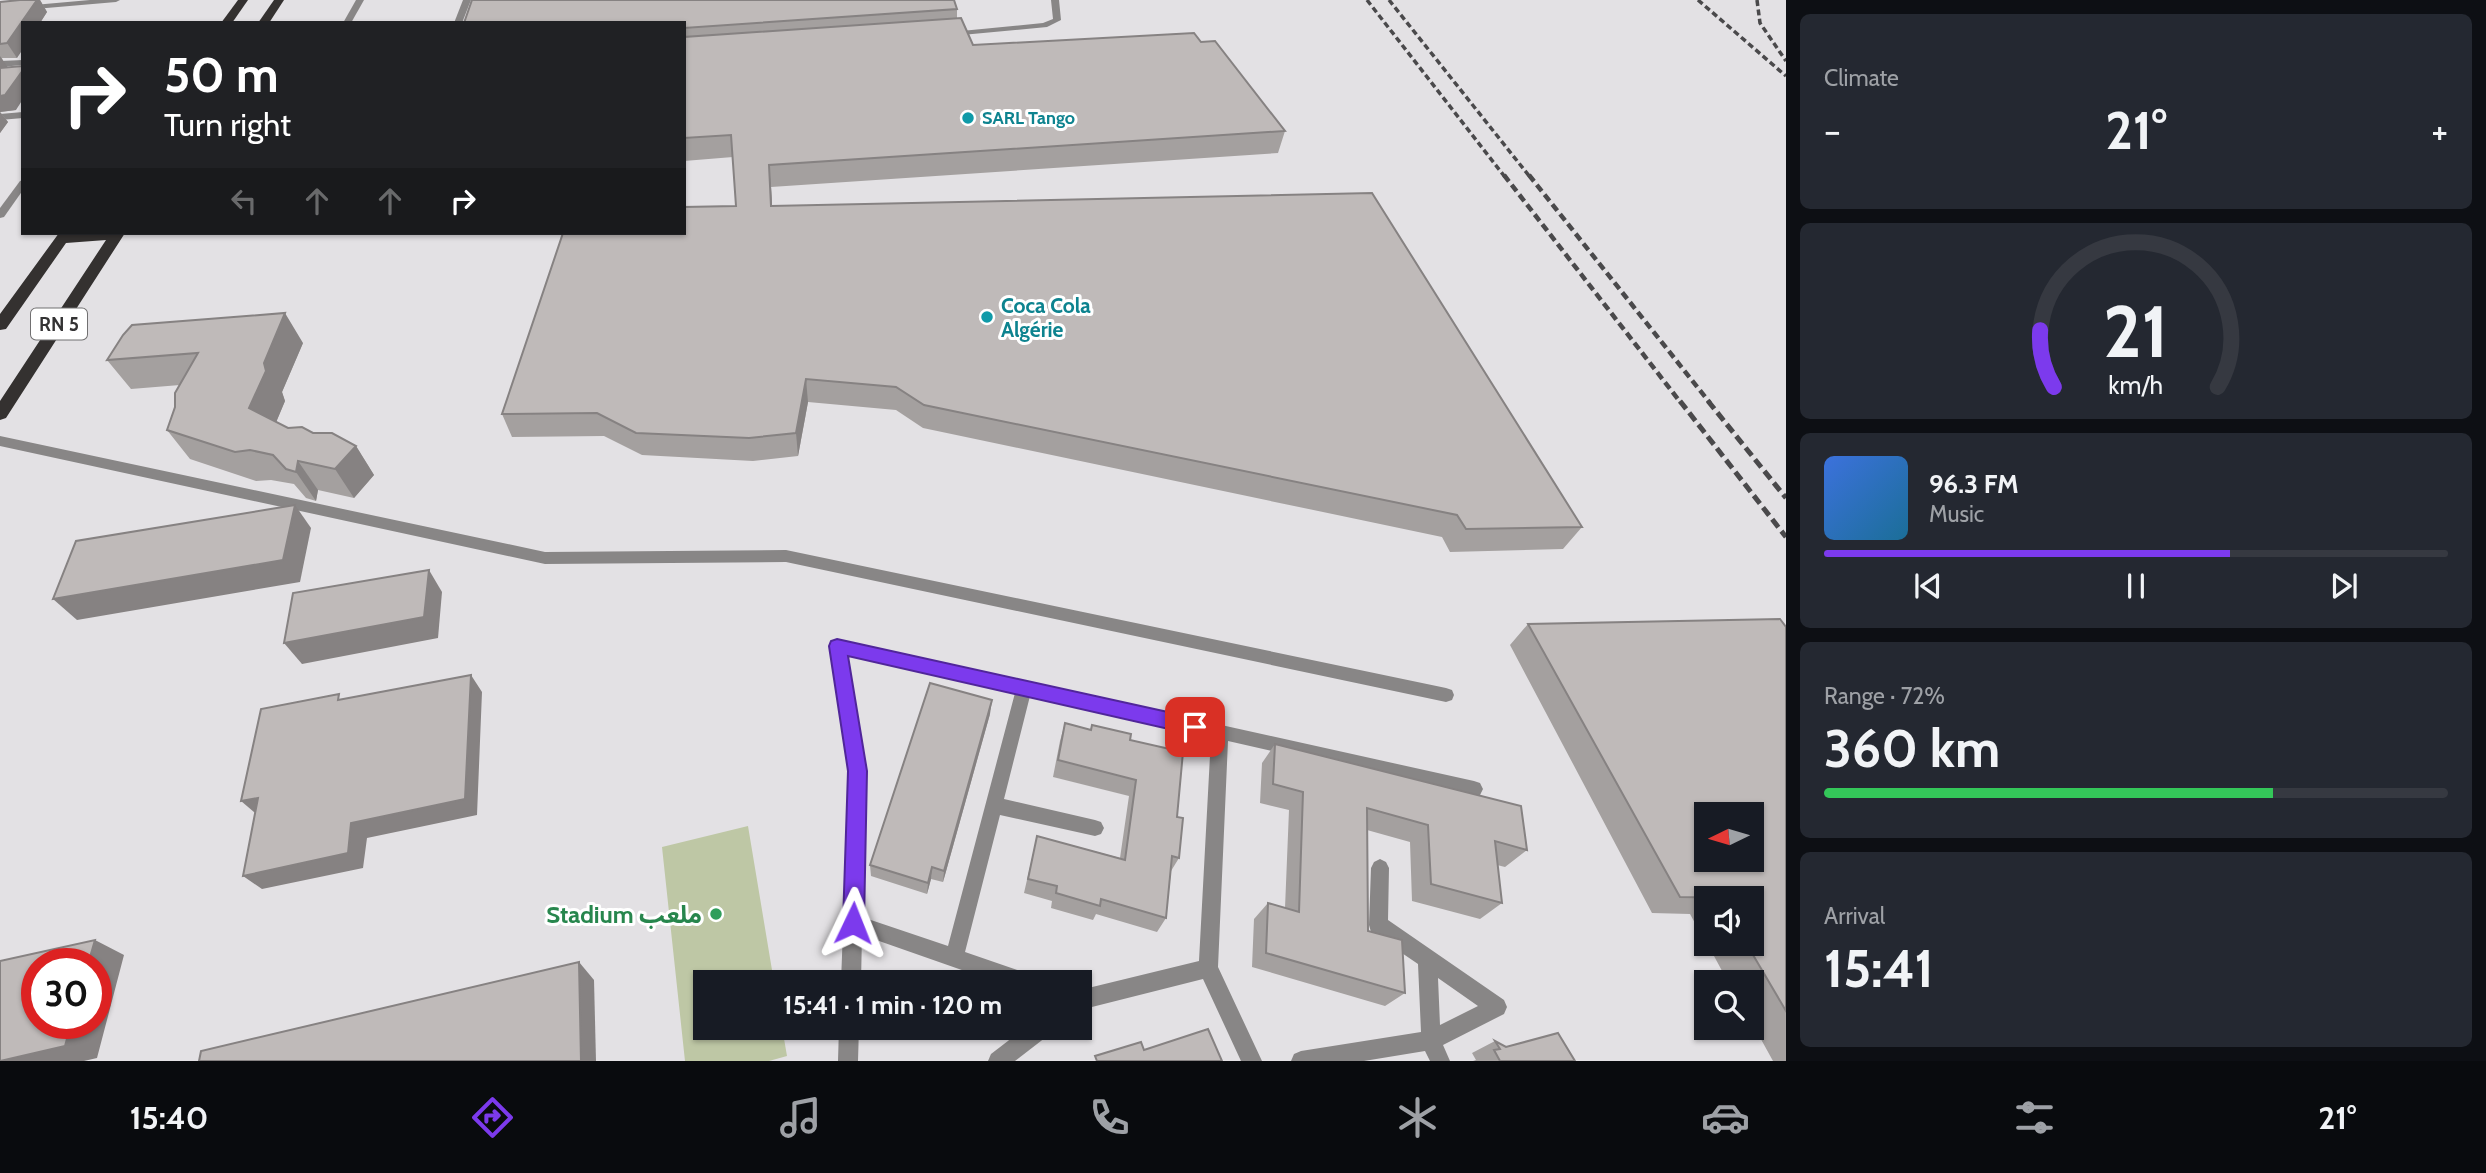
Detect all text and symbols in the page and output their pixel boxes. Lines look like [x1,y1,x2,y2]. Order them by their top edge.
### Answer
text: 50 m [164,45,279,104]
icon: right [49,49,140,140]
text: Climate [1824,64,1899,92]
text: 21° [2105,99,2167,162]
text: Turn right [164,105,291,144]
place label: SARL Tango [982,107,1075,129]
text: − [1824,107,1841,154]
text: + [2431,107,2448,154]
marker: SARL Tango [960,110,976,126]
icon: left [225,182,263,220]
icon: ahead [298,182,336,220]
icon: ahead [371,182,409,220]
icon: right [444,182,482,220]
text: 21 [2103,288,2169,376]
place label: Coca Cola Algérie [1001,293,1091,342]
road number: RN 5 [31,308,87,340]
marker: Coca Cola Algérie [979,309,995,325]
text: km/h [2109,370,2163,400]
text: 96.3 FM [1929,468,2019,500]
text: Music [1929,500,1984,528]
icon: previous [1909,567,1947,605]
icon: pause [2117,567,2155,605]
icon: next [2325,567,2363,605]
text: Range · 72% [1824,682,1945,710]
pin [1165,697,1225,757]
icon: arrive [1176,708,1214,746]
text: 360 km [1824,717,2000,780]
north arrow [1694,802,1764,872]
map controls [1694,802,1764,1040]
position arrow [816,886,890,960]
button: sound [1694,886,1764,956]
place label: Stadium ملعب [546,900,702,929]
text: Arrival [1824,902,1885,930]
marker: Stadium ملعب [708,906,724,922]
text: 15:41 [1824,937,1934,1000]
speed limit sign: 30 [21,948,112,1039]
button: search [1694,970,1764,1040]
text: 15:41 · 1 min · 120 m [783,989,1002,1021]
icon: directions [468,1093,517,1142]
icon: music [776,1093,825,1142]
icon: phone [1085,1093,1134,1142]
icon: climate [1393,1093,1442,1142]
icon: car [1701,1093,1750,1142]
icon: filters [2010,1093,2059,1142]
text: 15:40 [130,1098,208,1137]
text: 21° [2318,1098,2356,1137]

